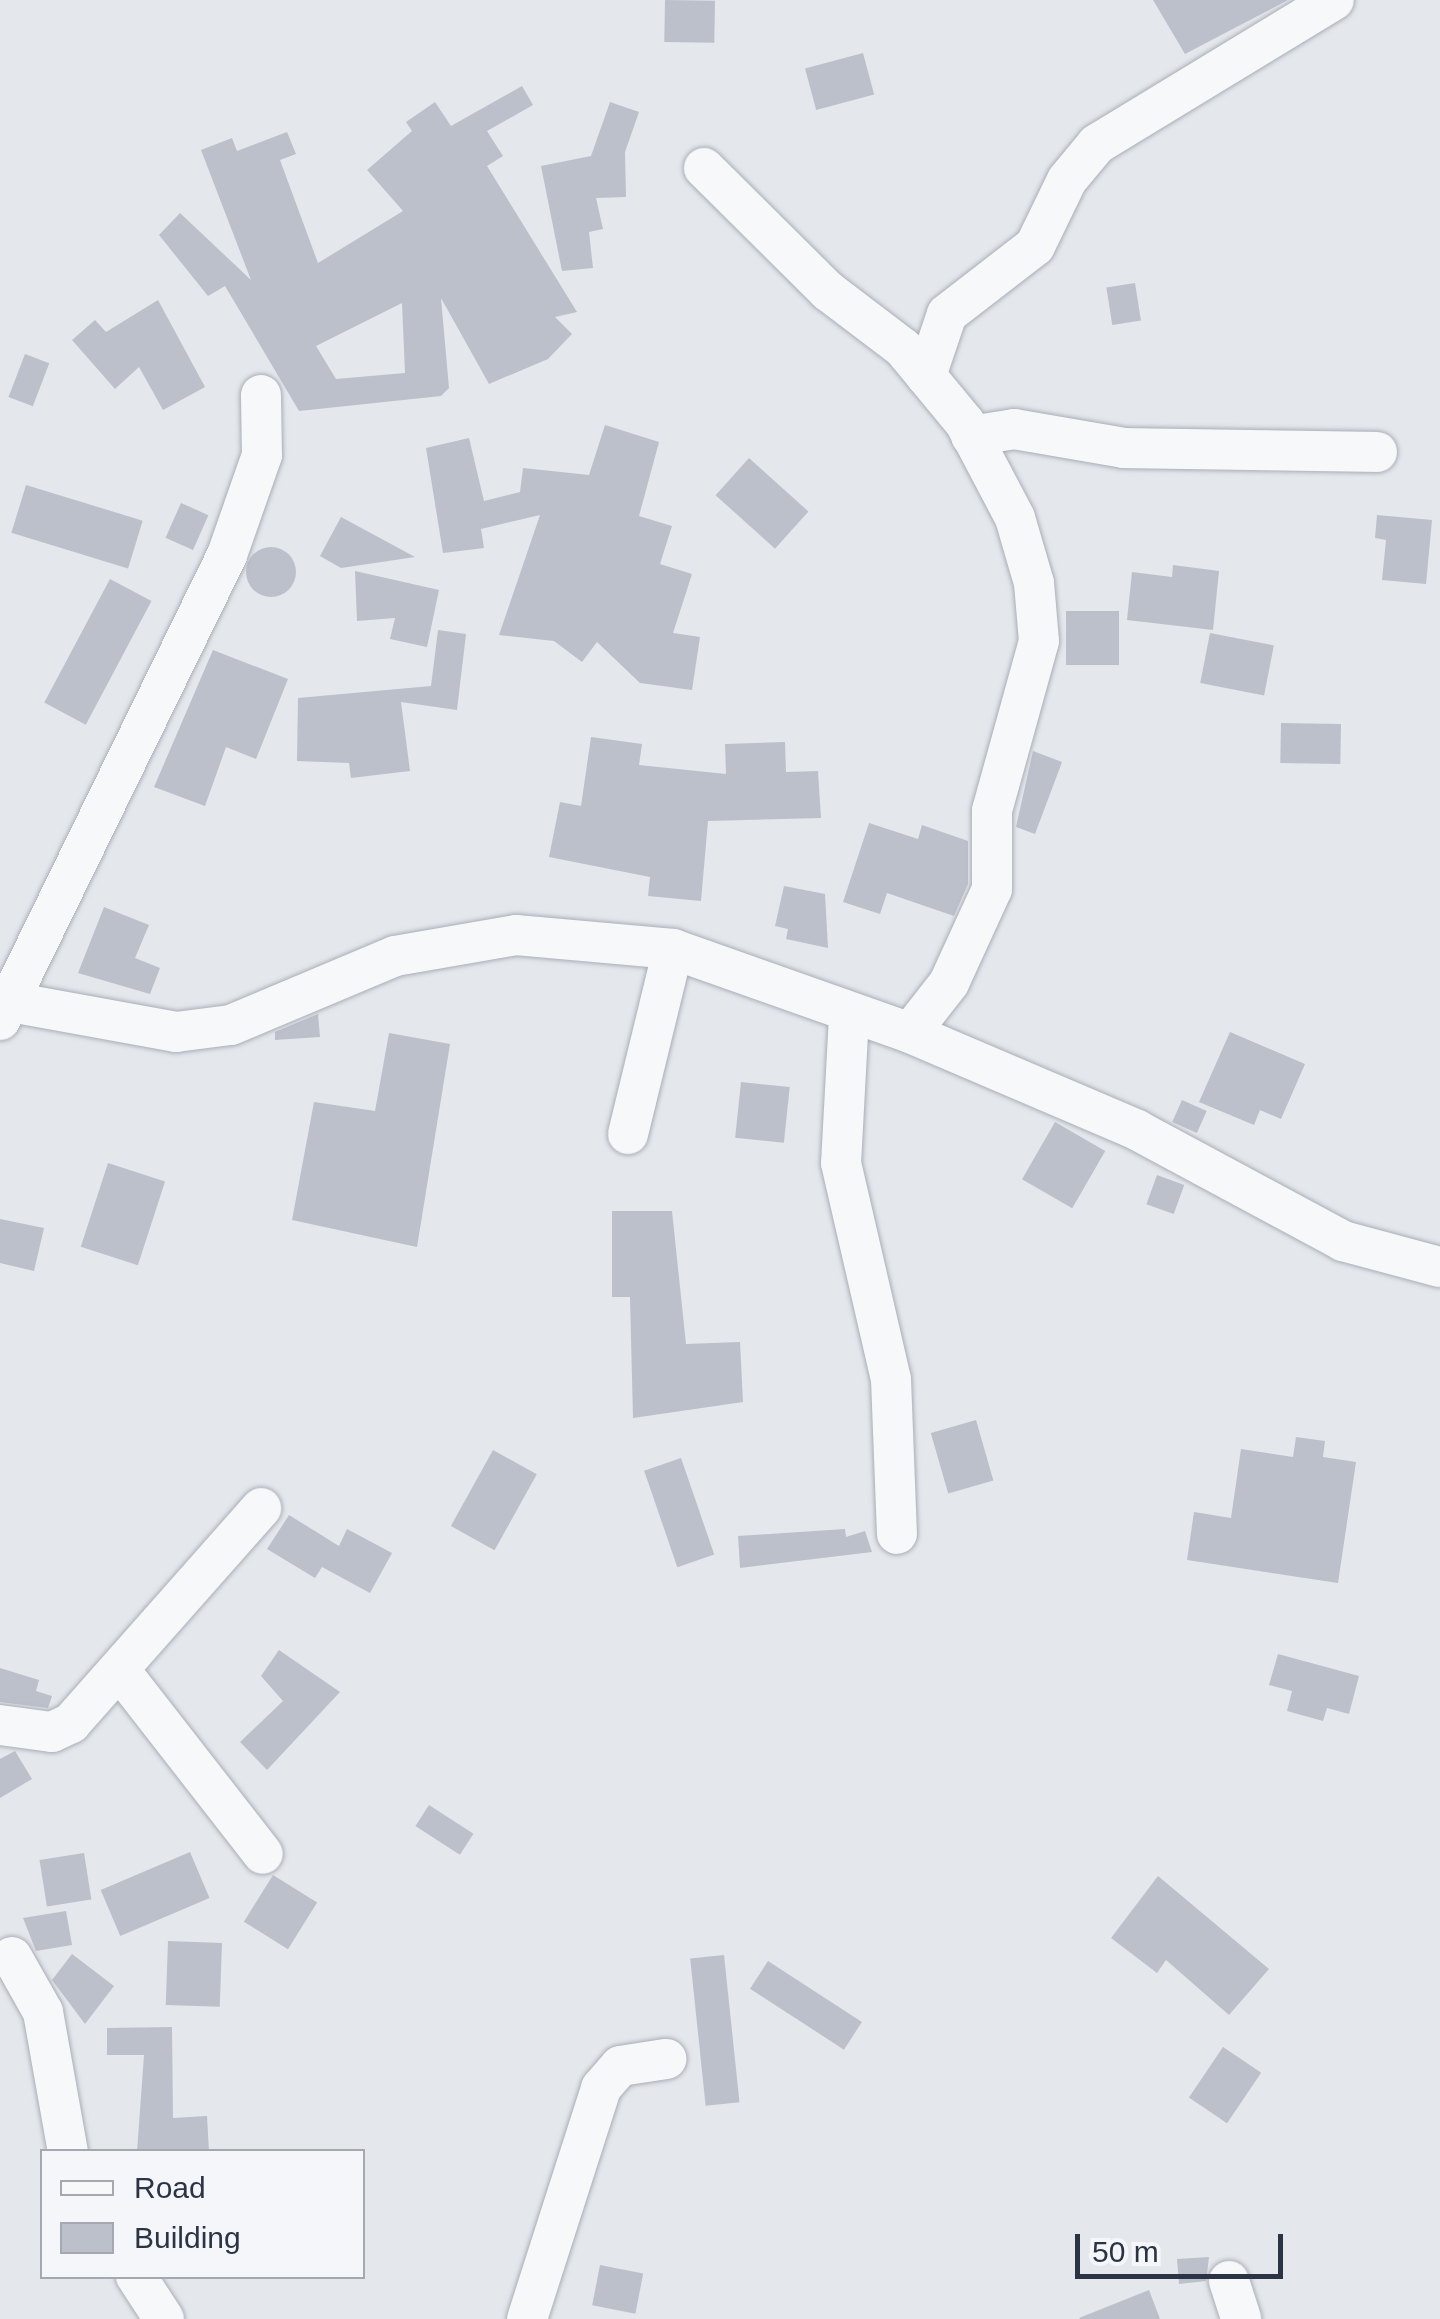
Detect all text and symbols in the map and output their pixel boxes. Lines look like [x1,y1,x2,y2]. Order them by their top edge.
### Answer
legend [40,2149,365,2279]
text: Road [134,2171,206,2204]
scale bar [1080,2214,1288,2276]
text: Building [134,2221,241,2254]
text: 50 m [1092,2235,1159,2268]

